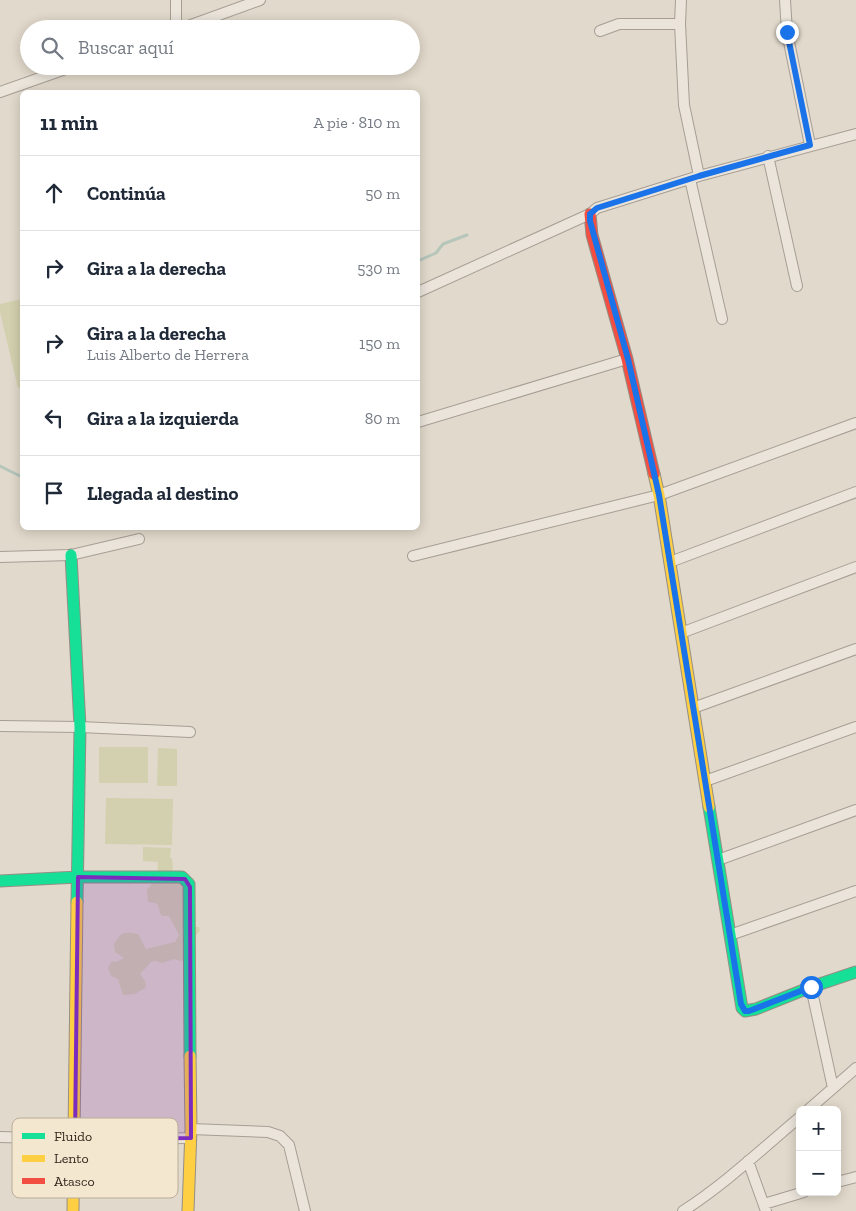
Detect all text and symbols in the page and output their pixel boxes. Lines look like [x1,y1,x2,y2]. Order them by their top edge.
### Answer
search box [20,20,420,75]
route end [776,21,799,44]
icon: search [38,34,66,62]
text: Buscar aquí [78,36,174,59]
text: 11 min [40,110,98,135]
text: A pie · 810 m [314,113,400,132]
icon: ahead [40,179,68,207]
text: Continúa [87,182,166,205]
text: 50 m [365,184,400,203]
icon: right [40,254,68,282]
text: Gira a la derecha [87,257,226,280]
text: 530 m [357,259,400,278]
text: Gira a la derecha [87,322,226,345]
icon: right [40,329,68,357]
text: 150 m [359,334,400,353]
text: Luis Alberto de Herrera [87,345,249,364]
icon: left [40,404,68,432]
text: Gira a la izquierda [87,407,239,430]
text: 80 m [365,409,400,428]
icon: arrive [40,479,68,507]
text: Llegada al destino [87,482,238,505]
route start [800,976,823,999]
map controls [796,1106,841,1196]
button: + [796,1106,841,1151]
legend [12,1118,178,1198]
text: Fluido [54,1128,92,1145]
text: Lento [54,1150,89,1167]
button: − [796,1151,841,1196]
text: Atasco [54,1173,95,1190]

